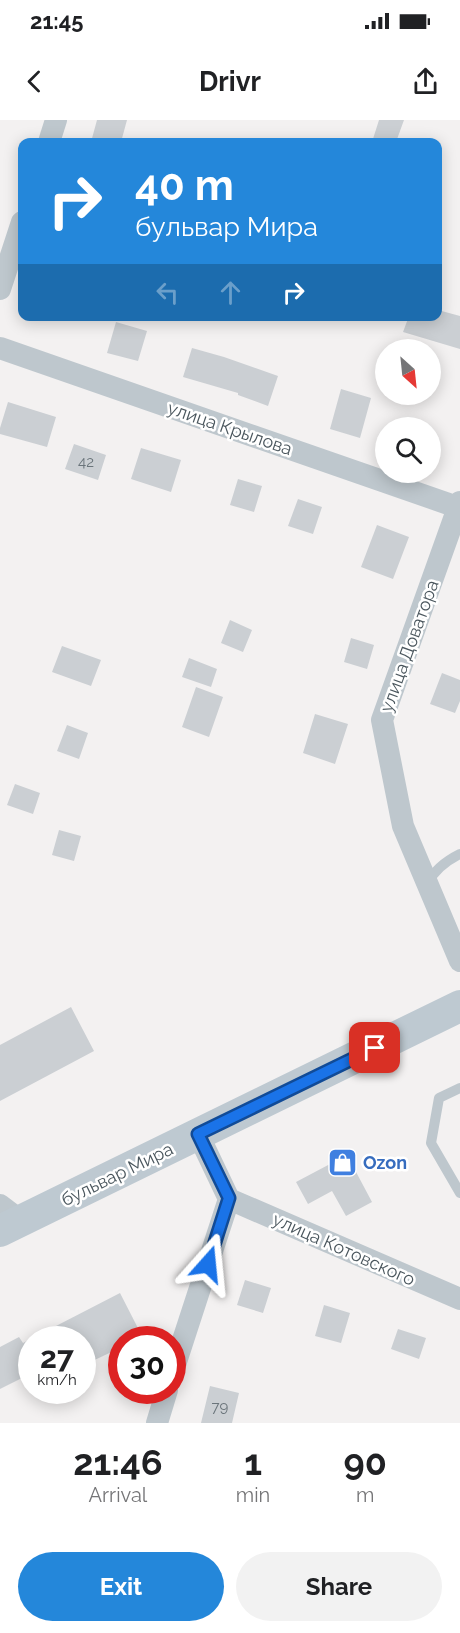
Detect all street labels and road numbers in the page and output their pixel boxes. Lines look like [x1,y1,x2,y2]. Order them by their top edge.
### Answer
street label: улица Крылова [165,397,295,459]
street label: улица Доватора [375,577,443,715]
street label: бульвар Мира [58,1138,176,1210]
street label: улица Котовского [270,1208,419,1290]

